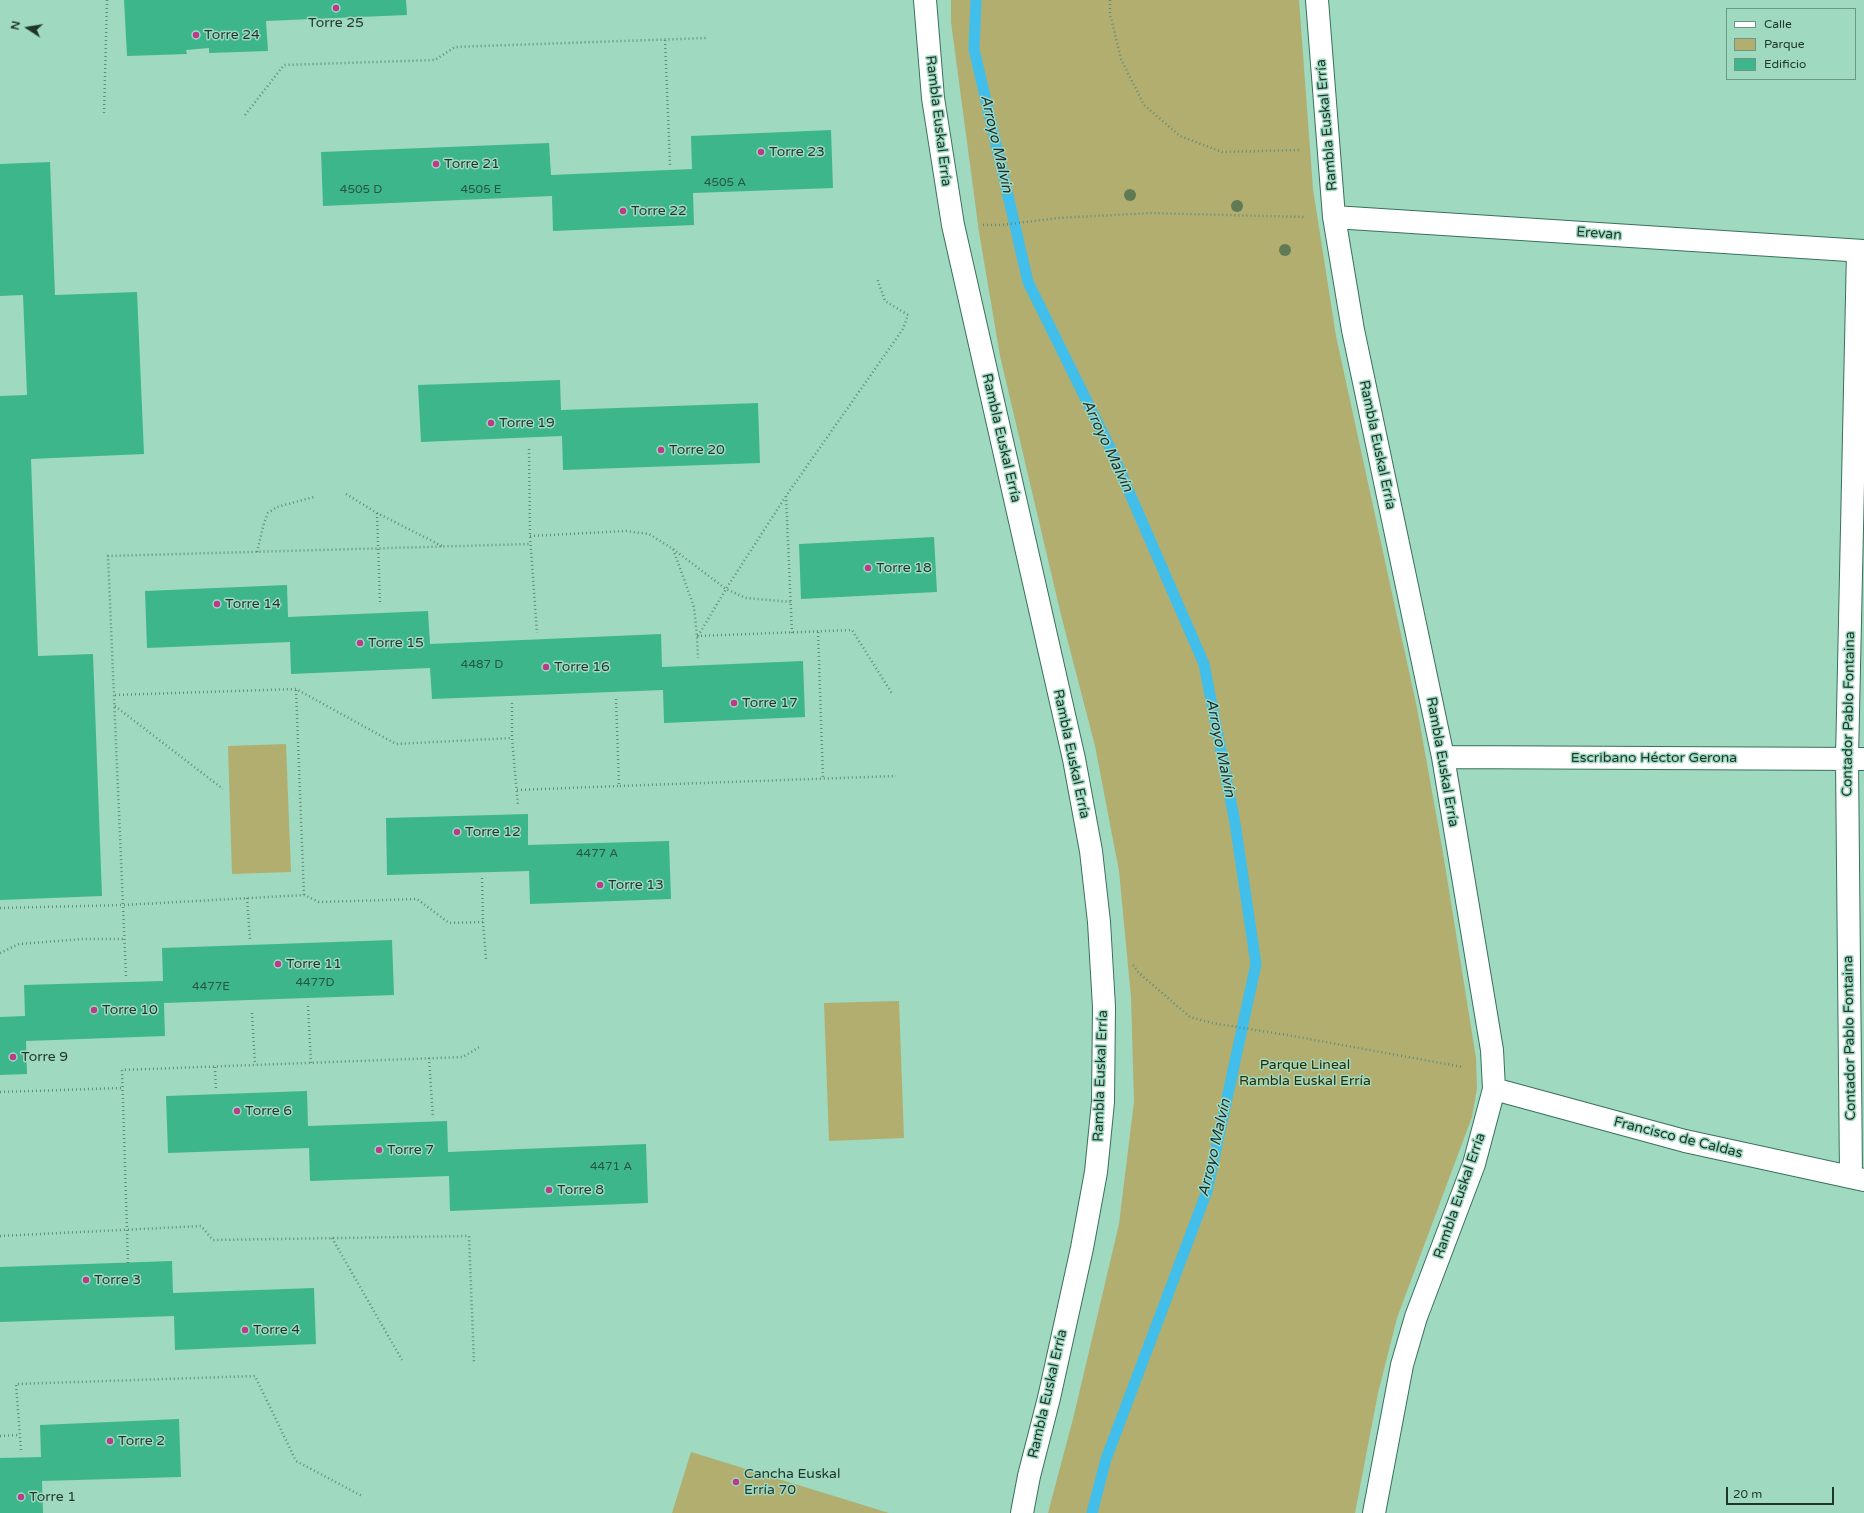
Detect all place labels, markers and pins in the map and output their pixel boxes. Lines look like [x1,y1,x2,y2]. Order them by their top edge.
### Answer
marker: Torre 25 [331,3,341,13]
place label: Torre 25 [308,15,364,31]
place label: Torre 24 [204,27,260,43]
marker: Torre 24 [191,30,201,40]
place label: Torre 23 [769,144,825,160]
marker: Torre 23 [756,147,766,157]
place label: Torre 21 [444,156,500,172]
marker: Torre 21 [431,159,441,169]
place label: Torre 22 [631,203,687,219]
marker: Torre 22 [618,206,628,216]
place label: Torre 19 [499,415,555,431]
marker: Torre 19 [486,418,496,428]
place label: Torre 20 [669,442,725,458]
marker: Torre 20 [656,445,666,455]
place label: Torre 18 [876,560,932,576]
marker: Torre 18 [863,563,873,573]
place label: Torre 14 [225,596,281,612]
marker: Torre 14 [212,599,222,609]
place label: Torre 15 [368,635,424,651]
marker: Torre 15 [355,638,365,648]
place label: Torre 16 [554,659,610,675]
marker: Torre 16 [541,662,551,672]
place label: Torre 17 [742,695,798,711]
marker: Torre 17 [729,698,739,708]
place label: Torre 12 [465,824,521,840]
marker: Torre 12 [452,827,462,837]
place label: Torre 13 [608,877,664,893]
marker: Torre 13 [595,880,605,890]
place label: Torre 11 [286,956,342,972]
marker: Torre 11 [273,959,283,969]
place label: Torre 10 [102,1002,158,1018]
marker: Torre 10 [89,1005,99,1015]
place label: Torre 9 [21,1049,68,1065]
marker: Torre 9 [8,1052,18,1062]
place label: Torre 6 [245,1103,292,1119]
marker: Torre 6 [232,1106,242,1116]
place label: Torre 7 [387,1142,434,1158]
marker: Torre 7 [374,1145,384,1155]
place label: Torre 8 [557,1182,604,1198]
marker: Torre 8 [544,1185,554,1195]
place label: Torre 3 [94,1272,141,1288]
marker: Torre 3 [81,1275,91,1285]
place label: Torre 4 [253,1322,300,1338]
marker: Torre 4 [240,1325,250,1335]
place label: Torre 2 [118,1433,165,1449]
marker: Torre 2 [105,1436,115,1446]
place label: Cancha Euskal Erría 70 [744,1466,840,1498]
marker: Cancha Euskal Erría 70 [731,1477,741,1487]
place label: Torre 1 [29,1489,76,1505]
marker: Torre 1 [16,1492,26,1502]

